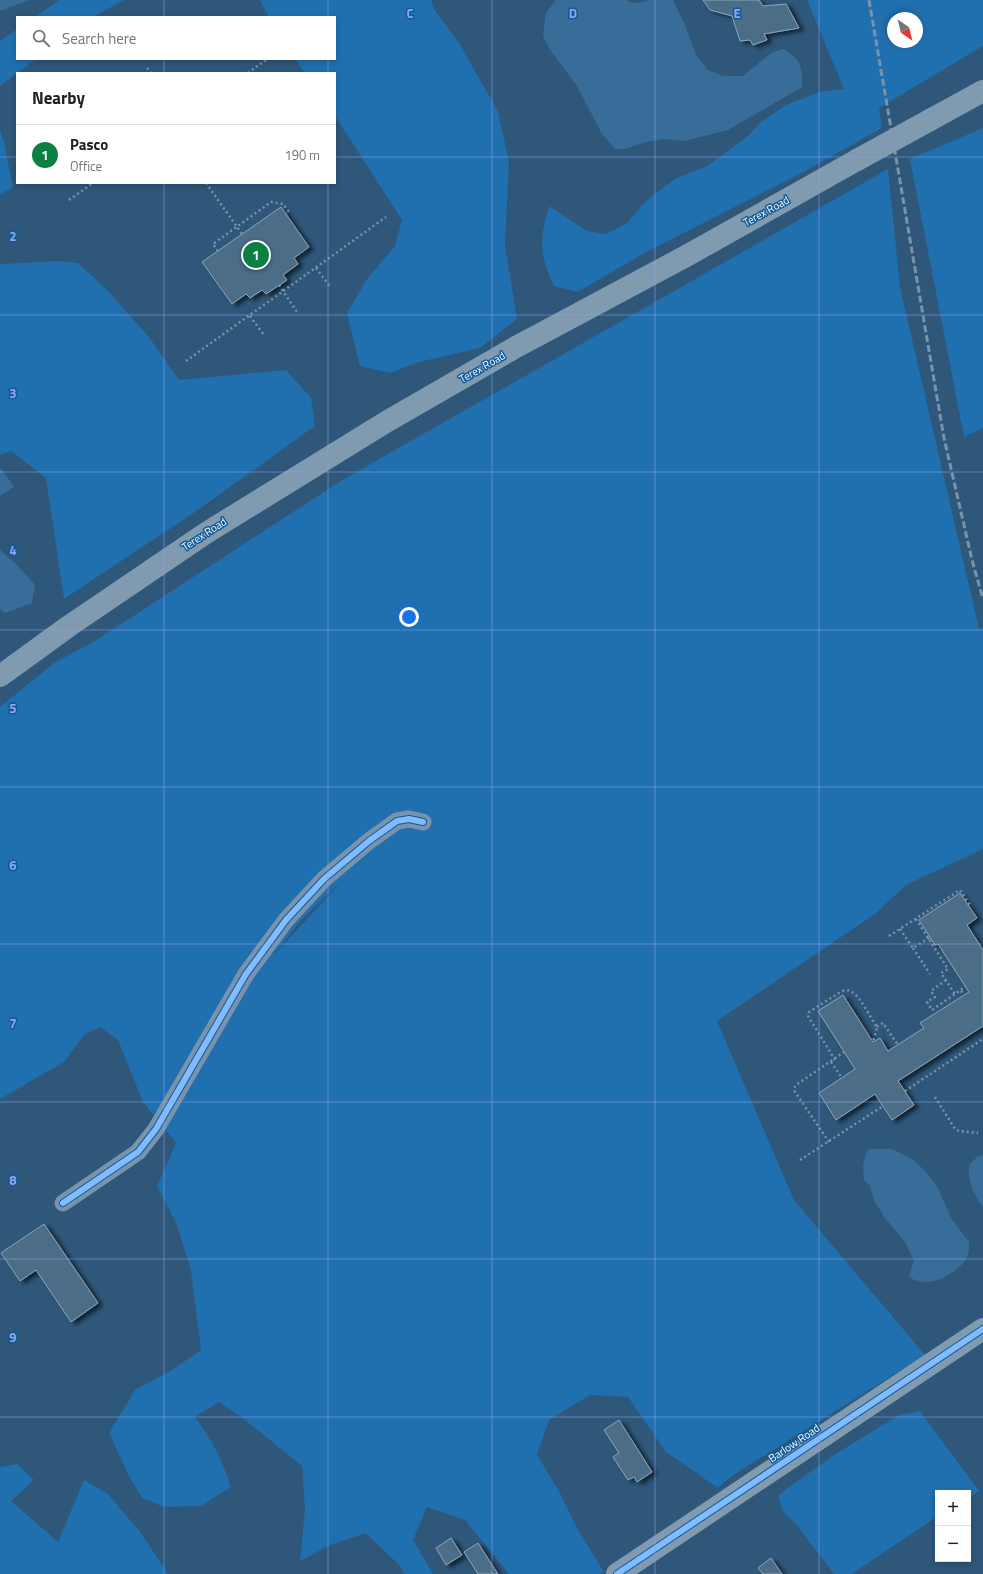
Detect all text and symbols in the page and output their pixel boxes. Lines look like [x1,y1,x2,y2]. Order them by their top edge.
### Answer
text: C [406,3,414,23]
text: D [569,3,577,23]
text: E [733,3,741,23]
north arrow [887,12,923,48]
search box [16,16,336,60]
icon: search [30,27,52,49]
text: Search here [62,27,136,50]
text: Nearby [32,85,85,111]
text: Pasco [70,133,108,156]
text: 1 [41,145,49,165]
text: 190 m [284,145,320,165]
text: Office [70,156,102,176]
street label: Terex Road [740,192,792,230]
text: 2 [9,226,17,246]
pin: 1 [243,240,269,270]
street label: Terex Road [456,347,508,387]
text: 3 [9,383,17,403]
street label: Terex Road [178,513,230,555]
text: 4 [9,540,17,560]
your location [399,607,419,627]
text: 5 [9,698,17,718]
text: 6 [9,855,17,875]
text: 7 [9,1013,17,1033]
text: 8 [9,1170,17,1190]
text: 9 [9,1327,17,1347]
street label: Barlow Road [765,1420,823,1466]
map controls [935,1490,971,1562]
button: + [935,1490,971,1526]
button: − [935,1526,971,1562]

